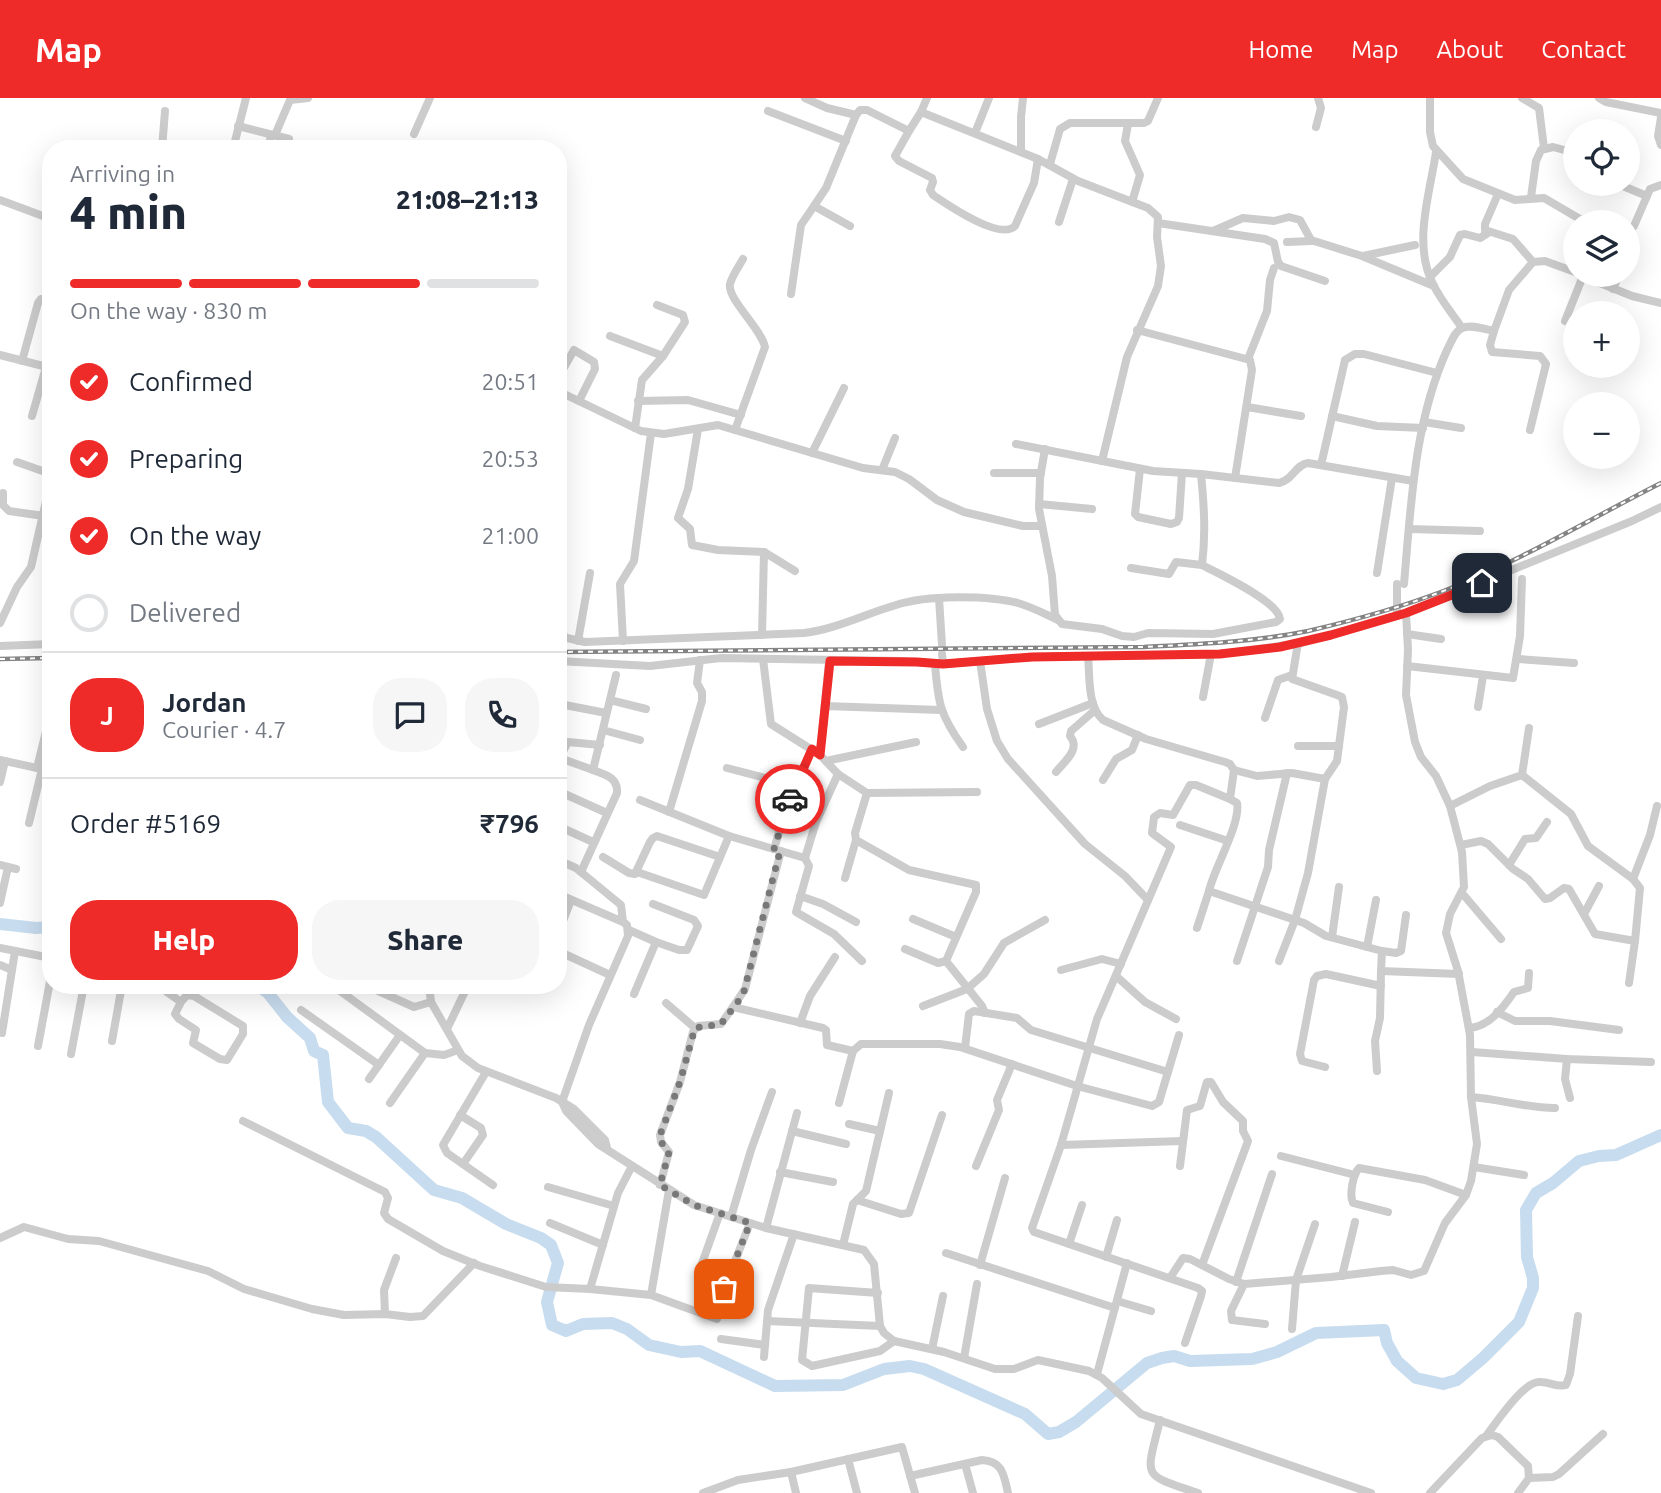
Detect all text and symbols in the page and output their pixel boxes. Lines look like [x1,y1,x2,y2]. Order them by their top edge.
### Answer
text: Map [35,31,102,68]
text: Home [1248,36,1313,63]
text: Map [1351,36,1398,63]
text: About [1436,36,1503,63]
text: Contact [1541,36,1626,63]
map controls [1563,119,1640,469]
button: locate [1563,119,1640,196]
text: Arriving in [70,161,175,186]
text: 21:08–21:13 [396,185,539,214]
text: 4 min [70,186,187,238]
button: layers [1563,210,1640,287]
text: On the way · 830 m [70,298,267,323]
button: + [1563,301,1640,378]
icon: check [70,363,108,401]
text: Confirmed [129,367,253,396]
text: 20:51 [481,369,539,394]
button: − [1563,392,1640,469]
icon: check [70,440,108,478]
text: Preparing [129,444,243,473]
text: 20:53 [481,446,539,471]
icon: check [70,517,108,555]
text: On the way [129,521,261,550]
text: 21:00 [481,523,539,548]
pin [1452,553,1512,613]
icon: home [1463,564,1501,602]
text: Delivered [129,598,241,627]
button: chat [373,678,447,752]
button: phone [465,678,539,752]
text: Jordan [162,688,247,717]
text: J [100,701,114,730]
text: Courier · 4.7 [162,717,286,742]
courier [755,764,825,834]
icon: car [771,780,809,818]
text: Order #5169 [70,809,221,838]
text: ₹796 [480,809,539,838]
button: Help [70,900,298,980]
button: Share [312,900,539,980]
pin [694,1259,754,1319]
icon: bag [705,1270,743,1308]

